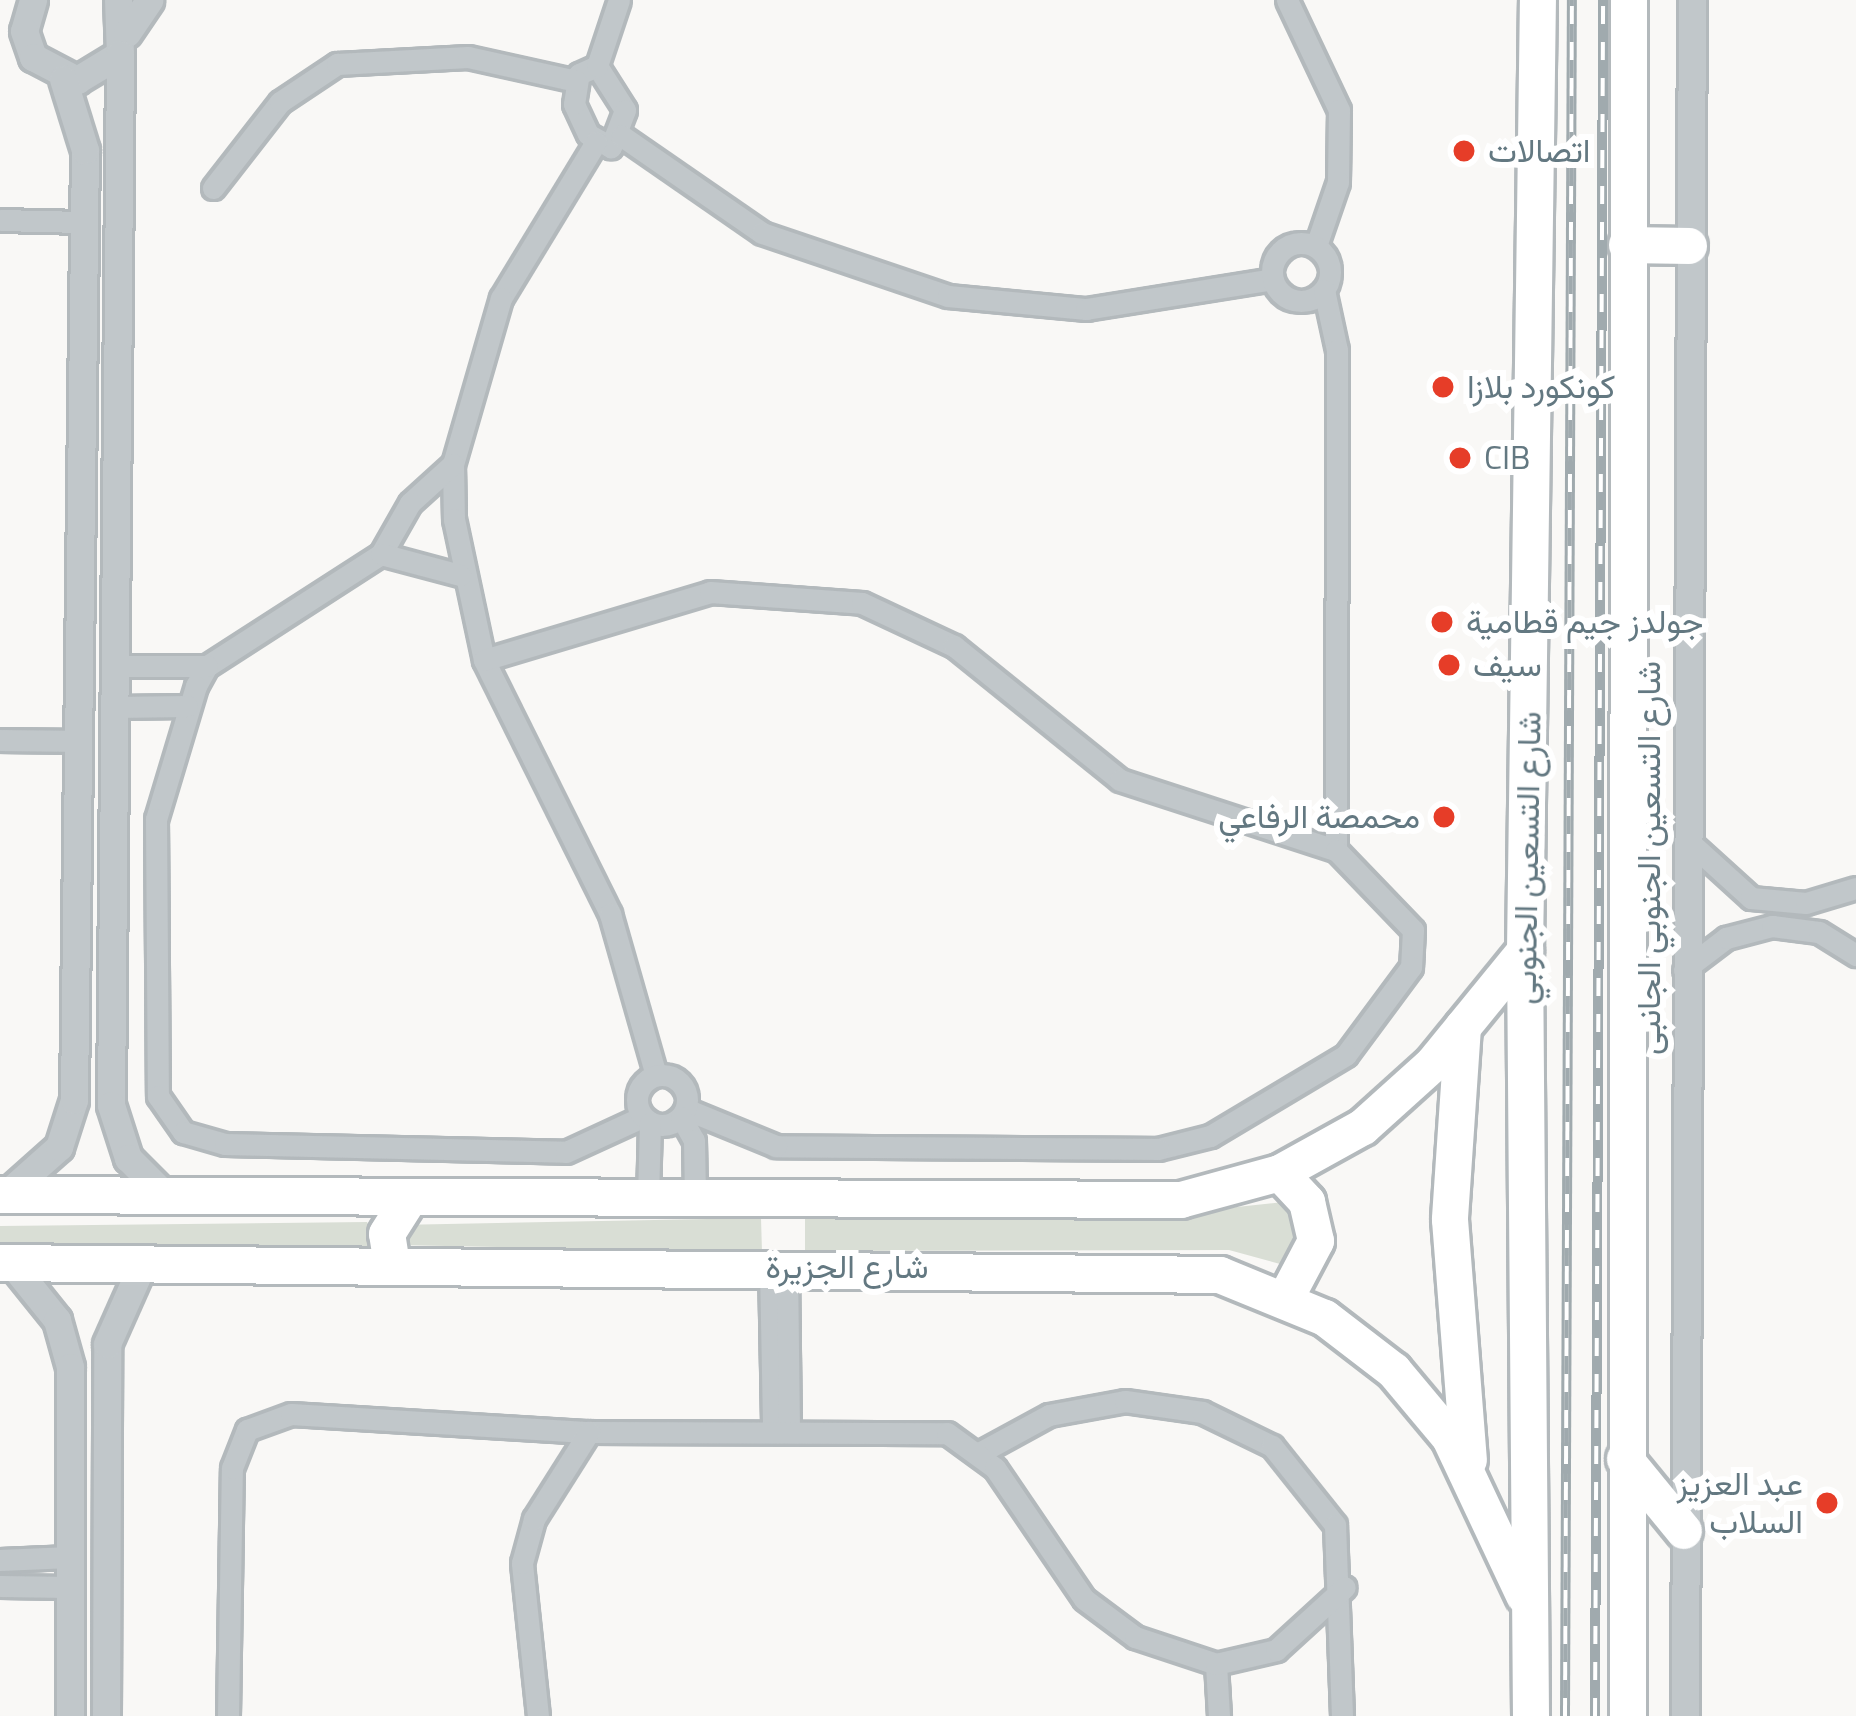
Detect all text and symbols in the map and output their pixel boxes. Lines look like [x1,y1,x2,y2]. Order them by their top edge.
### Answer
place label: اتصالات [1488,131,1590,171]
marker: اتصالات [1451,138,1477,164]
place label: كونكورد بلازا [1467,367,1615,407]
marker: كونكورد بلازا [1430,374,1456,400]
place label: CIB [1484,438,1530,478]
marker: CIB [1447,445,1473,471]
place label: جولدز جيم قطامية [1466,602,1703,642]
marker: جولدز جيم قطامية [1429,609,1455,635]
place label: سيف [1473,645,1542,685]
marker: سيف [1436,652,1462,678]
street label: شارع التسعين الجنوبي الجانبى [1629,661,1669,1055]
street label: شارع التسعين الجنوبي [1505,711,1549,1005]
place label: محمصة الرفاعي [1218,797,1420,837]
marker: محمصة الرفاعي [1431,804,1457,830]
street label: شارع الجزيرة [766,1247,928,1287]
place label: عبد العزيز السلاب [1677,1464,1803,1542]
marker: عبد العزيز السلاب [1814,1490,1840,1516]

